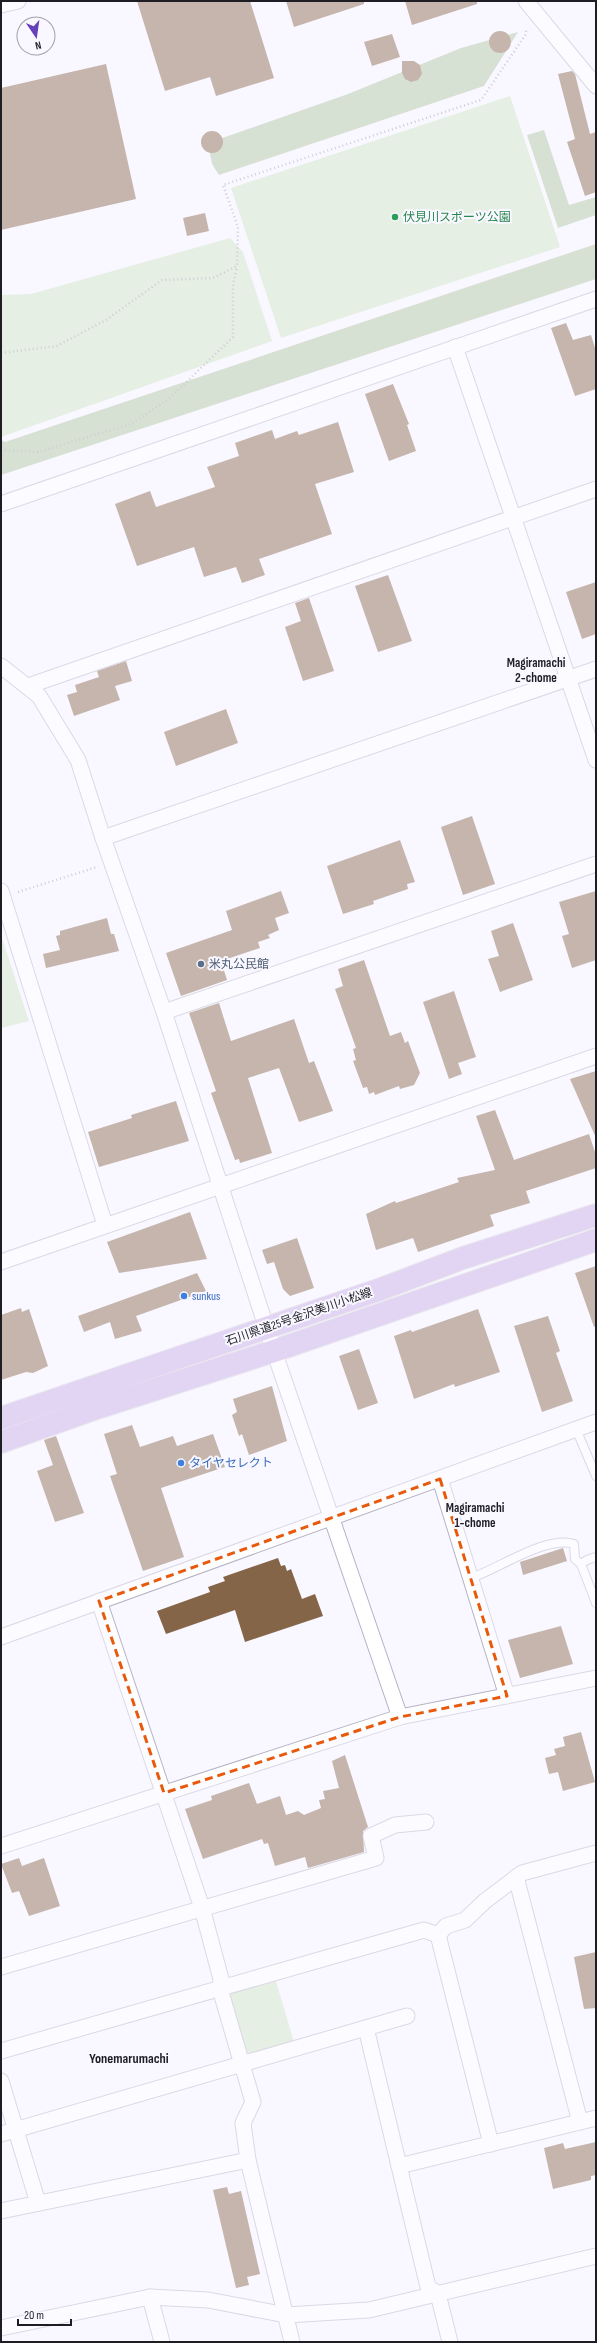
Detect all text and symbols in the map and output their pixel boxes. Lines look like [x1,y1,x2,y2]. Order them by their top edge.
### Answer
north arrow [16,16,56,56]
text: N [34,38,42,52]
place label: 伏見川スポーツ公園 [403,210,511,225]
marker: 伏見川スポーツ公園 [390,212,400,222]
district label: Magiramachi 2-chome [507,655,566,686]
place label: 米丸公民館 [209,957,269,972]
marker: 米丸公民館 [196,959,206,969]
street label: 石川県道25号金沢美川小松線 [224,1285,374,1349]
place label: sunkus [192,1289,220,1304]
marker: sunkus [179,1291,189,1301]
place label: タイヤセレクト [189,1456,273,1471]
marker: タイヤセレクト [176,1458,186,1468]
district label: Magiramachi 1-chome [446,1500,505,1531]
district label: Yonemarumachi [89,2050,169,2067]
scale bar [18,2301,71,2327]
text: 20 m [24,2308,44,2323]

